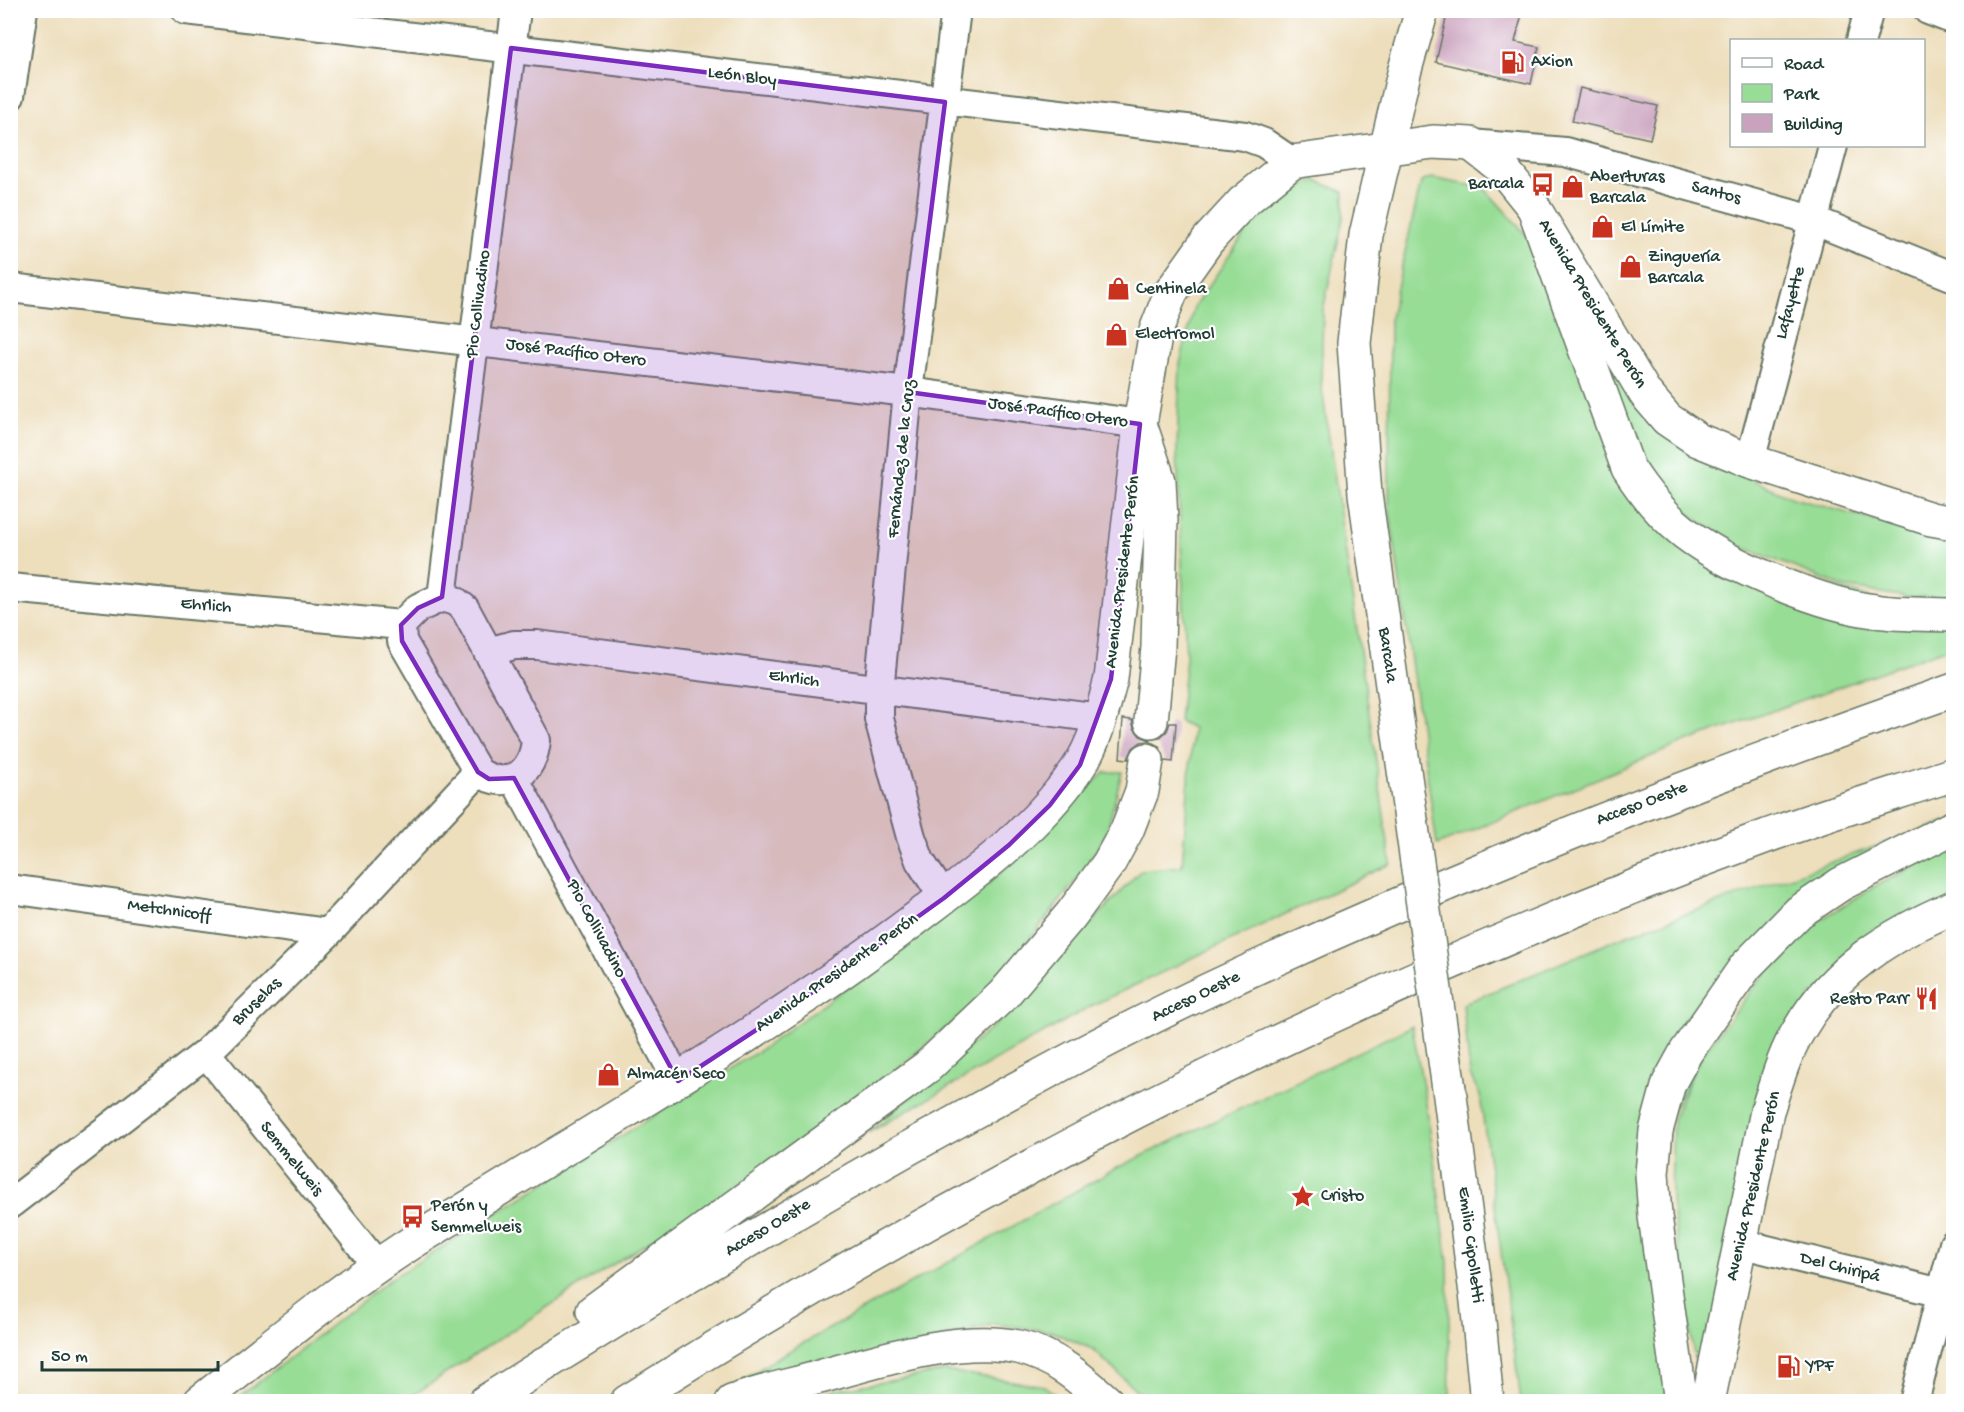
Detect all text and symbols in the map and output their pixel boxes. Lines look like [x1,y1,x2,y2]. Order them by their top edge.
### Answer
legend [1730,39,1925,147]
fuel station icon: Axion [1500,49,1526,75]
place label: Axion [1531,52,1573,73]
text: Road [1784,55,1825,76]
street label: León Bloy [706,62,778,92]
text: Park [1783,85,1820,106]
text: Building [1783,115,1843,136]
place label: Aberturas Barcala [1589,167,1666,209]
bus stop icon: Barcala [1529,171,1555,197]
place label: Barcala [1467,174,1525,195]
shop icon: Aberturas Barcala [1559,174,1585,200]
street label: Santos [1689,176,1744,210]
shop icon: El Límite [1590,214,1616,240]
street label: Avenida Presidente Perón [1533,215,1651,393]
place label: El Límite [1621,217,1685,238]
place label: Zinguería Barcala [1647,247,1721,289]
street label: Pio Collivadino [462,249,496,360]
shop icon: Zinguería Barcala [1617,254,1643,280]
street label: Lafayette [1771,264,1811,342]
shop icon: Centinela [1105,276,1131,302]
place label: Centinela [1136,279,1208,300]
shop icon: Electromol [1104,321,1130,347]
place label: Electromol [1135,324,1215,345]
street label: José Pacífico Otero [505,334,647,372]
street label: Fernández de la Cruz [883,378,921,540]
street label: José Pacífico Otero [987,393,1129,433]
street label: Avenida Presidente Perón [1101,474,1145,670]
street label: Ehrlich [180,593,233,619]
street label: Barcala [1373,625,1401,685]
street label: Ehrlich [767,665,821,693]
street label: Acceso Oeste [1594,777,1691,831]
street label: Pio Collivadino [561,875,631,982]
street label: Metchnicoff [126,895,213,927]
street label: Avenida Presidente Perón [752,909,923,1037]
street label: Acceso Oeste [1148,966,1244,1027]
street label: Bruselas [227,972,287,1031]
restaurant icon: Resto Parr [1914,986,1940,1012]
place label: Resto Parr [1830,989,1911,1010]
shop icon: Almacén Seco [596,1061,622,1087]
place label: Almacén Seco [627,1064,726,1085]
street label: Avenida Presidente Perón [1722,1089,1786,1283]
street label: Semmelweis [254,1117,328,1202]
place icon: Cristo [1290,1183,1316,1209]
place label: Cristo [1321,1186,1364,1207]
street label: Emilio Cipolletti [1452,1186,1488,1304]
street label: Acceso Oeste [722,1194,815,1262]
place label: Perón y Semmelweis [430,1196,523,1238]
bus stop icon: Perón y Semmelweis [400,1203,426,1229]
street label: Del Chiripá [1797,1248,1883,1288]
scale bar [42,1334,218,1372]
text: 50 m [51,1347,88,1368]
fuel station icon: YPF [1775,1353,1801,1379]
place label: YPF [1804,1356,1834,1377]

